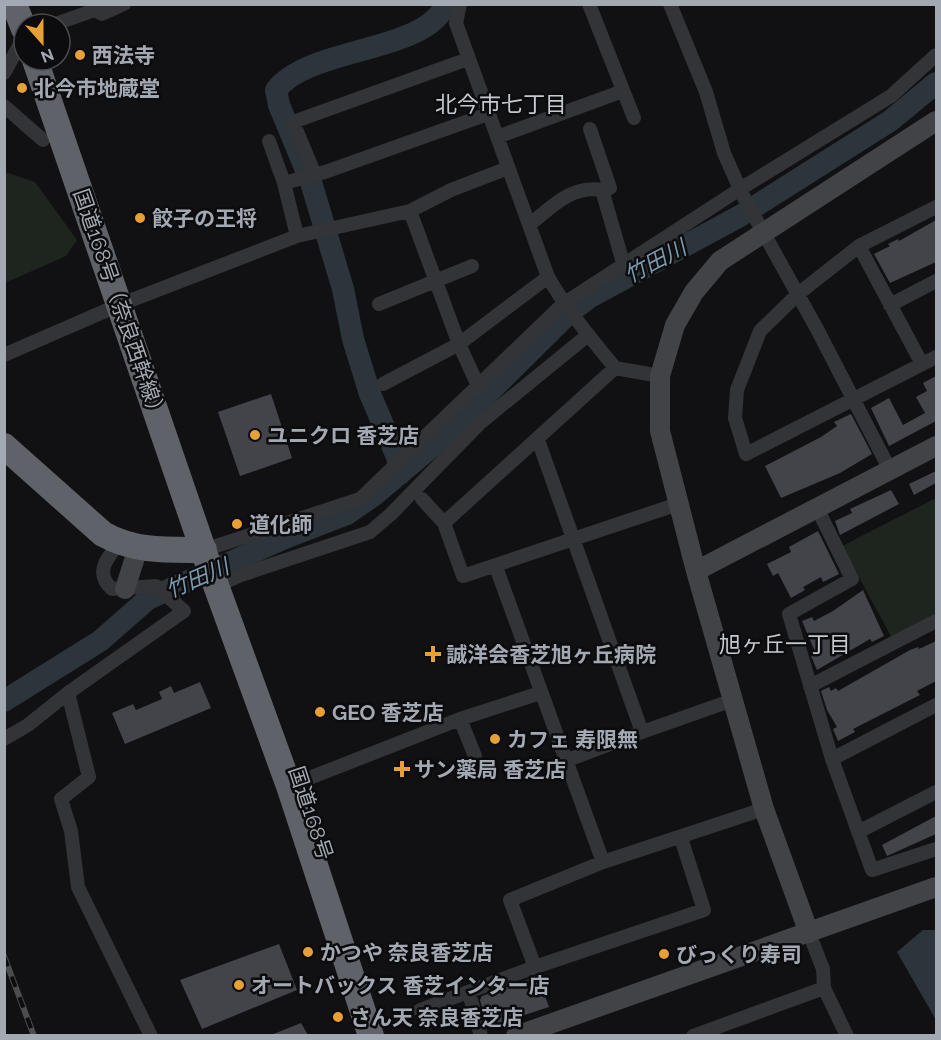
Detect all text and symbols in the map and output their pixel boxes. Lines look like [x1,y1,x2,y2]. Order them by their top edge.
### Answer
north arrow [12,12,72,72]
place label: 西法寺 [92,43,155,68]
text: N [38,44,56,67]
marker: 西法寺 [73,48,87,62]
place label: 北今市地蔵堂 [34,76,160,101]
marker: 北今市地蔵堂 [15,81,29,95]
district label: 北今市七丁目 [435,91,567,117]
street label: 国道168号（奈良西幹線） [68,186,172,424]
place label: 餃子の王将 [152,206,257,231]
marker: 餃子の王将 [133,211,147,225]
water label: 竹田川 [620,233,692,288]
place label: ユニクロ 香芝店 [267,423,419,448]
marker: ユニクロ 香芝店 [248,428,262,442]
place label: 道化師 [249,512,312,537]
marker: 道化師 [230,517,244,531]
water label: 竹田川 [162,552,234,603]
district label: 旭ヶ丘一丁目 [719,631,851,657]
place label: 誠洋会香芝旭ヶ丘病院 [446,642,656,667]
marker: 誠洋会香芝旭ヶ丘病院 [424,645,442,663]
place label: GEO 香芝店 [332,700,444,725]
marker: GEO 香芝店 [313,705,327,719]
place label: カフェ 寿限無 [507,727,638,752]
marker: カフェ 寿限無 [488,732,502,746]
place label: サン薬局 香芝店 [414,757,566,782]
marker: サン薬局 香芝店 [395,762,409,776]
street label: 国道168号 [284,763,338,863]
place label: かつや 奈良香芝店 [320,940,493,965]
place label: びっくり寿司 [676,942,802,967]
marker: かつや 奈良香芝店 [301,945,315,959]
marker: びっくり寿司 [657,947,671,961]
place label: オートバックス 香芝インター店 [251,973,549,998]
marker: オートバックス 香芝インター店 [232,978,246,992]
place label: さん天 奈良香芝店 [350,1005,523,1030]
marker: さん天 奈良香芝店 [331,1010,345,1024]

